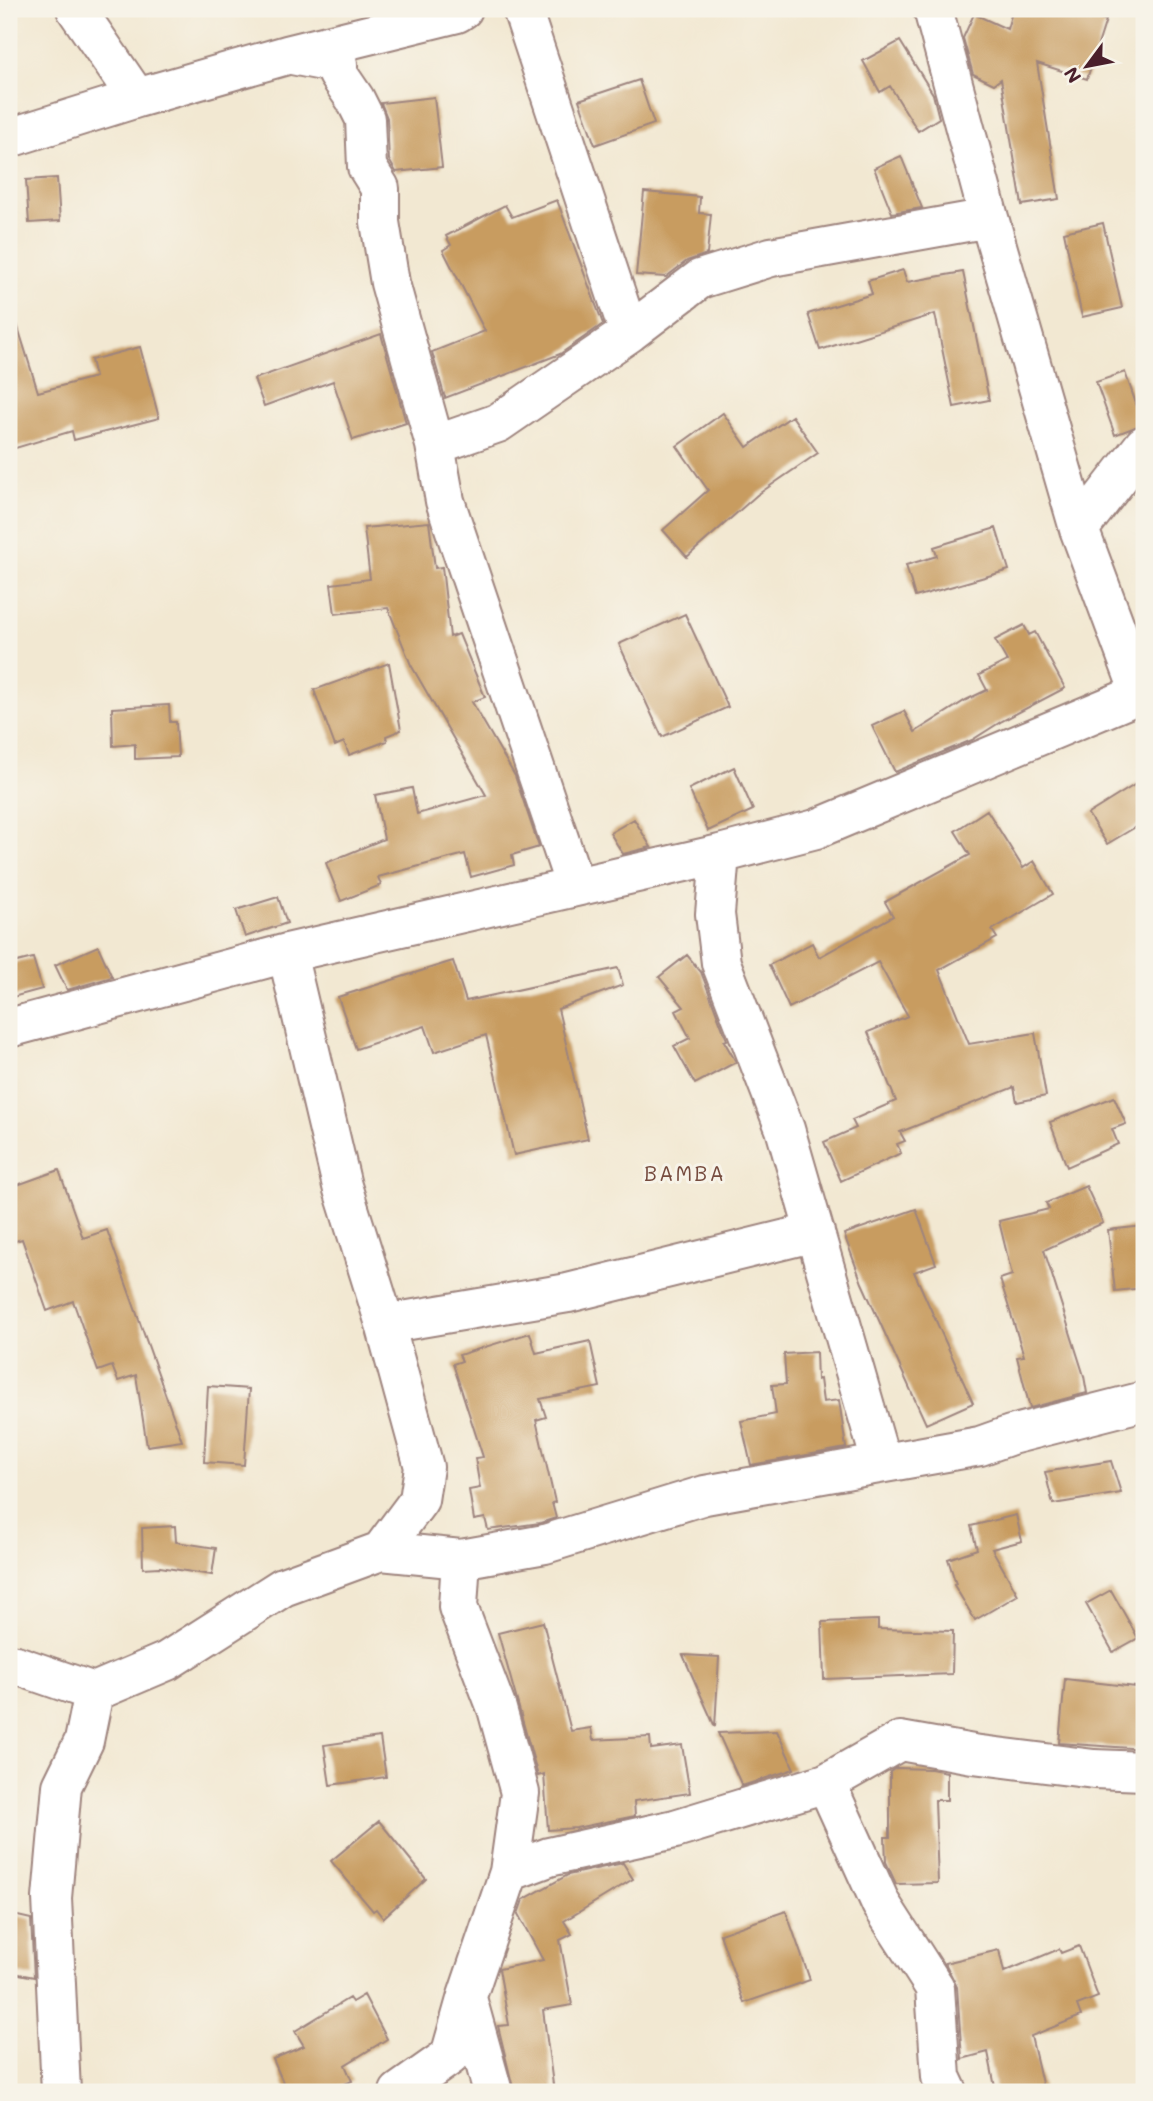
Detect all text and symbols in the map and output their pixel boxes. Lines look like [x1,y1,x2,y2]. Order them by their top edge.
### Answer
north arrow [1052,32,1122,102]
text: N [1058,63,1087,88]
district label: BAMBA [644,1159,726,1186]

